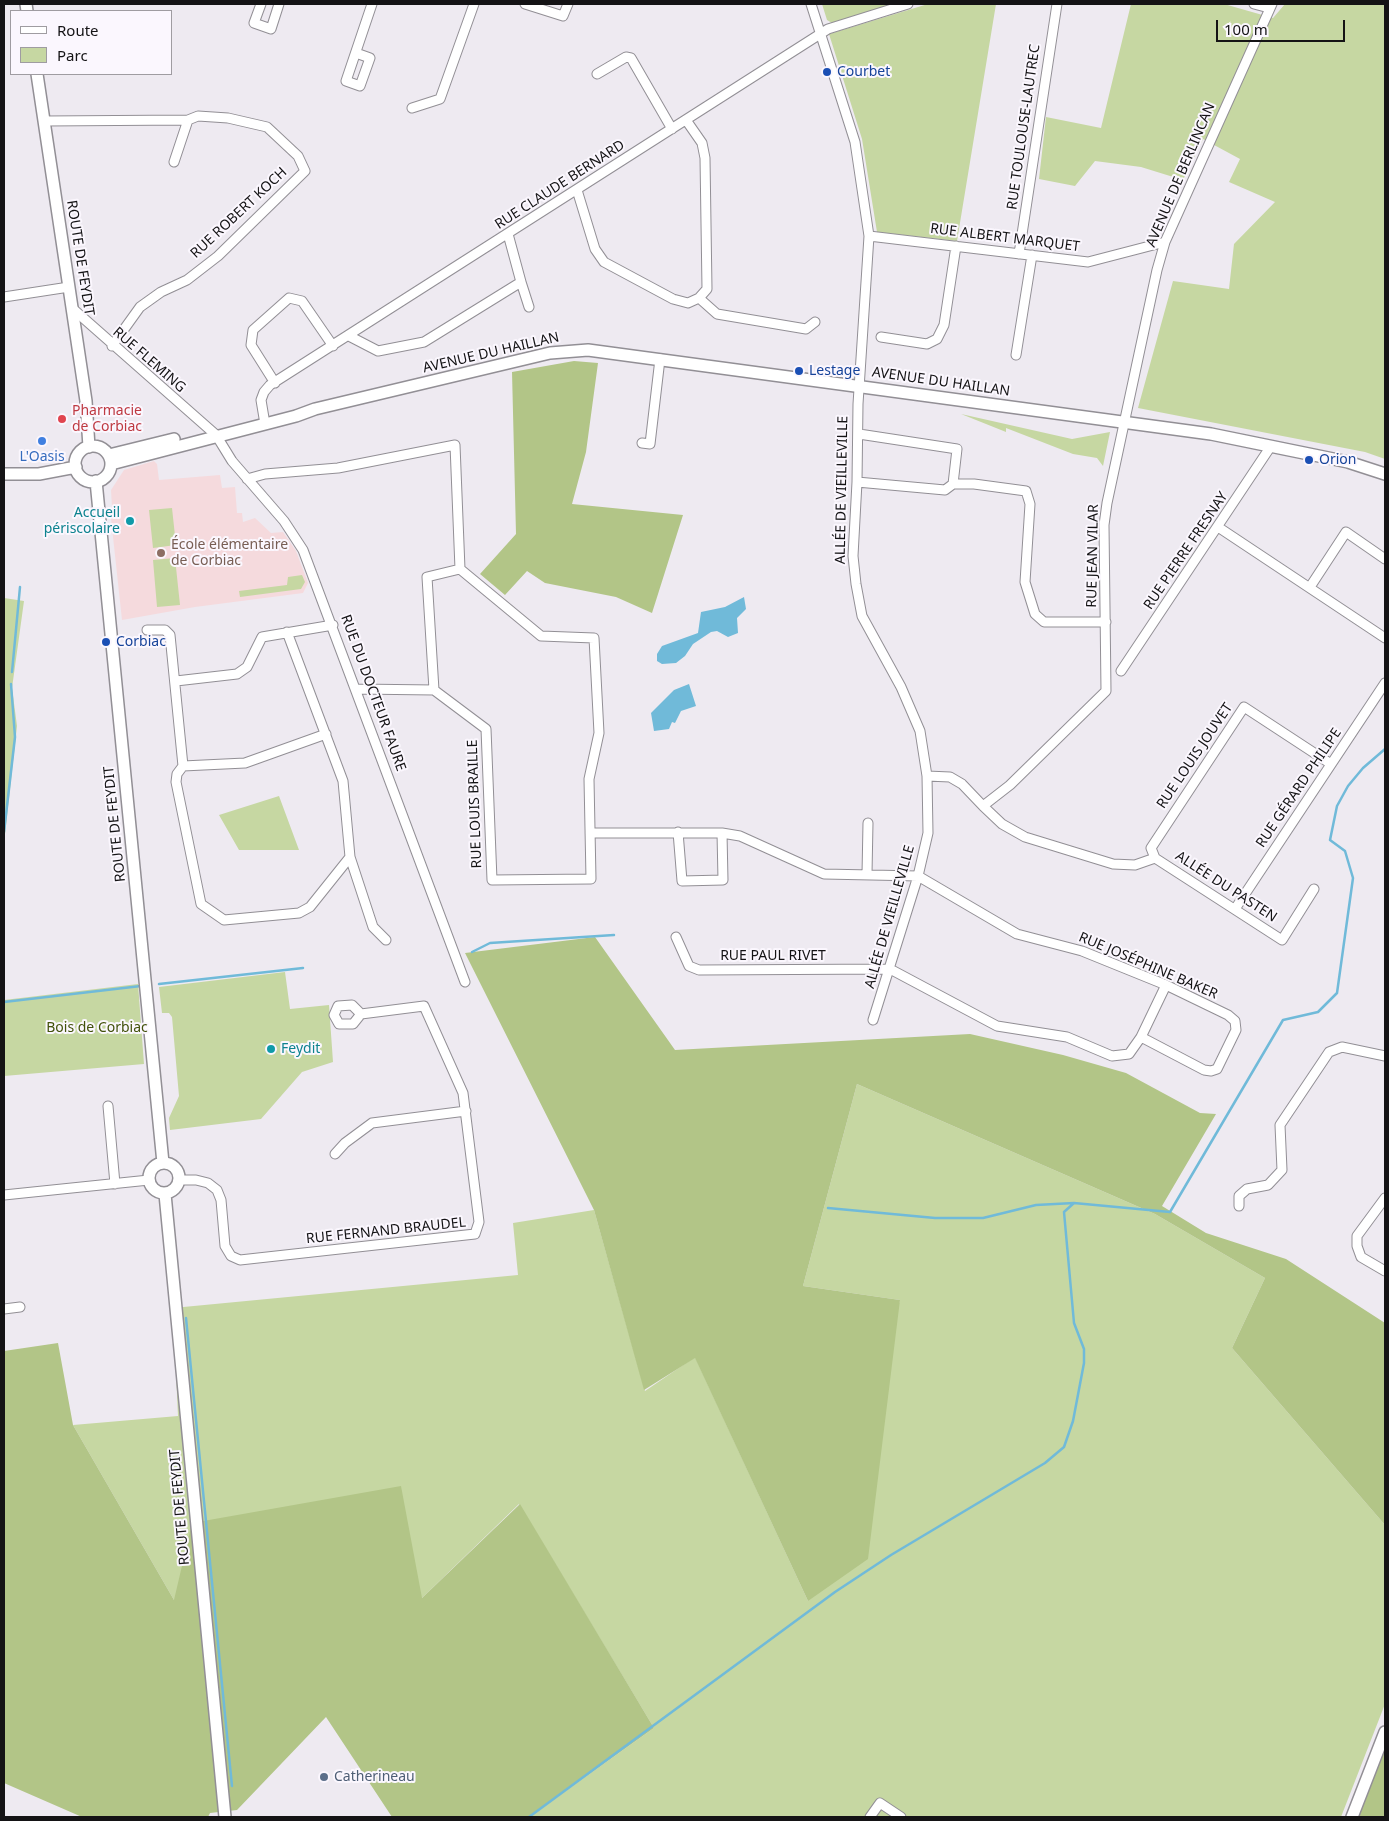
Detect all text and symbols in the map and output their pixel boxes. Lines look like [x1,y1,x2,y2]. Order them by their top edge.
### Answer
legend [10,10,172,75]
scale bar [1219,10,1348,42]
text: 100 m [1224,19,1268,39]
text: Route [57,20,99,40]
street label: RUE TOULOUSE-LAUTREC [1004,43,1044,211]
text: Parc [57,45,88,65]
place label: Courbet [837,64,890,80]
marker: Courbet [821,66,833,78]
street label: AVENUE DE BERLINCAN [1143,100,1219,250]
street label: RUE CLAUDE BERNARD [492,137,628,233]
street label: RUE ROBERT KOCH [187,164,291,262]
street label: ROUTE DE FEYDIT [63,199,97,317]
street label: RUE ALBERT MARQUET [929,220,1081,256]
street label: RUE FLEMING [109,324,189,396]
street label: AVENUE DU HAILLAN [421,329,561,377]
place label: Lestage [809,363,860,379]
street label: AVENUE DU HAILLAN [871,364,1011,400]
marker: Lestage [793,365,805,377]
place label: Pharmacie de Corbiac [72,403,142,436]
marker: Pharmacie de Corbiac [56,413,68,425]
street label: ALLÉE DE VIEILLEVILLE [832,416,852,564]
marker: L'Oasis [36,435,48,447]
place label: L'Oasis [19,449,65,465]
place label: Orion [1319,452,1356,468]
marker: Orion [1303,454,1315,466]
street label: RUE PIERRE FRESNAY [1140,489,1232,613]
street label: RUE JEAN VILAR [1084,504,1102,608]
place label: Accueil périscolaire [44,505,120,538]
marker: Accueil périscolaire [124,515,136,527]
place label: École élémentaire de Corbiac [171,537,288,570]
marker: École élémentaire de Corbiac [155,547,167,559]
street label: RUE DU DOCTEUR FAURE [337,612,409,774]
place label: Corbiac [116,634,166,650]
marker: Corbiac [100,636,112,648]
street label: RUE LOUIS JOUVET [1153,700,1237,812]
street label: RUE GÉRARD PHILIPE [1253,725,1345,851]
street label: RUE LOUIS BRAILLE [464,739,486,869]
street label: ROUTE DE FEYDIT [101,765,129,883]
street label: ALLÉE DE VIEILLEVILLE [862,843,918,991]
street label: ALLÉE DU PASTEN [1172,848,1280,926]
street label: RUE JOSÉPHINE BAKER [1076,929,1220,1003]
street label: RUE PAUL RIVET [720,948,826,964]
park label: Bois de Corbiac [46,1020,148,1036]
place label: Feydit [281,1041,320,1057]
marker: Feydit [265,1043,277,1055]
street label: RUE FERNAND BRAUDEL [305,1214,467,1248]
street label: ROUTE DE FEYDIT [167,1448,193,1566]
place label: Catherineau [334,1769,415,1785]
marker: Catherineau [318,1771,330,1783]

